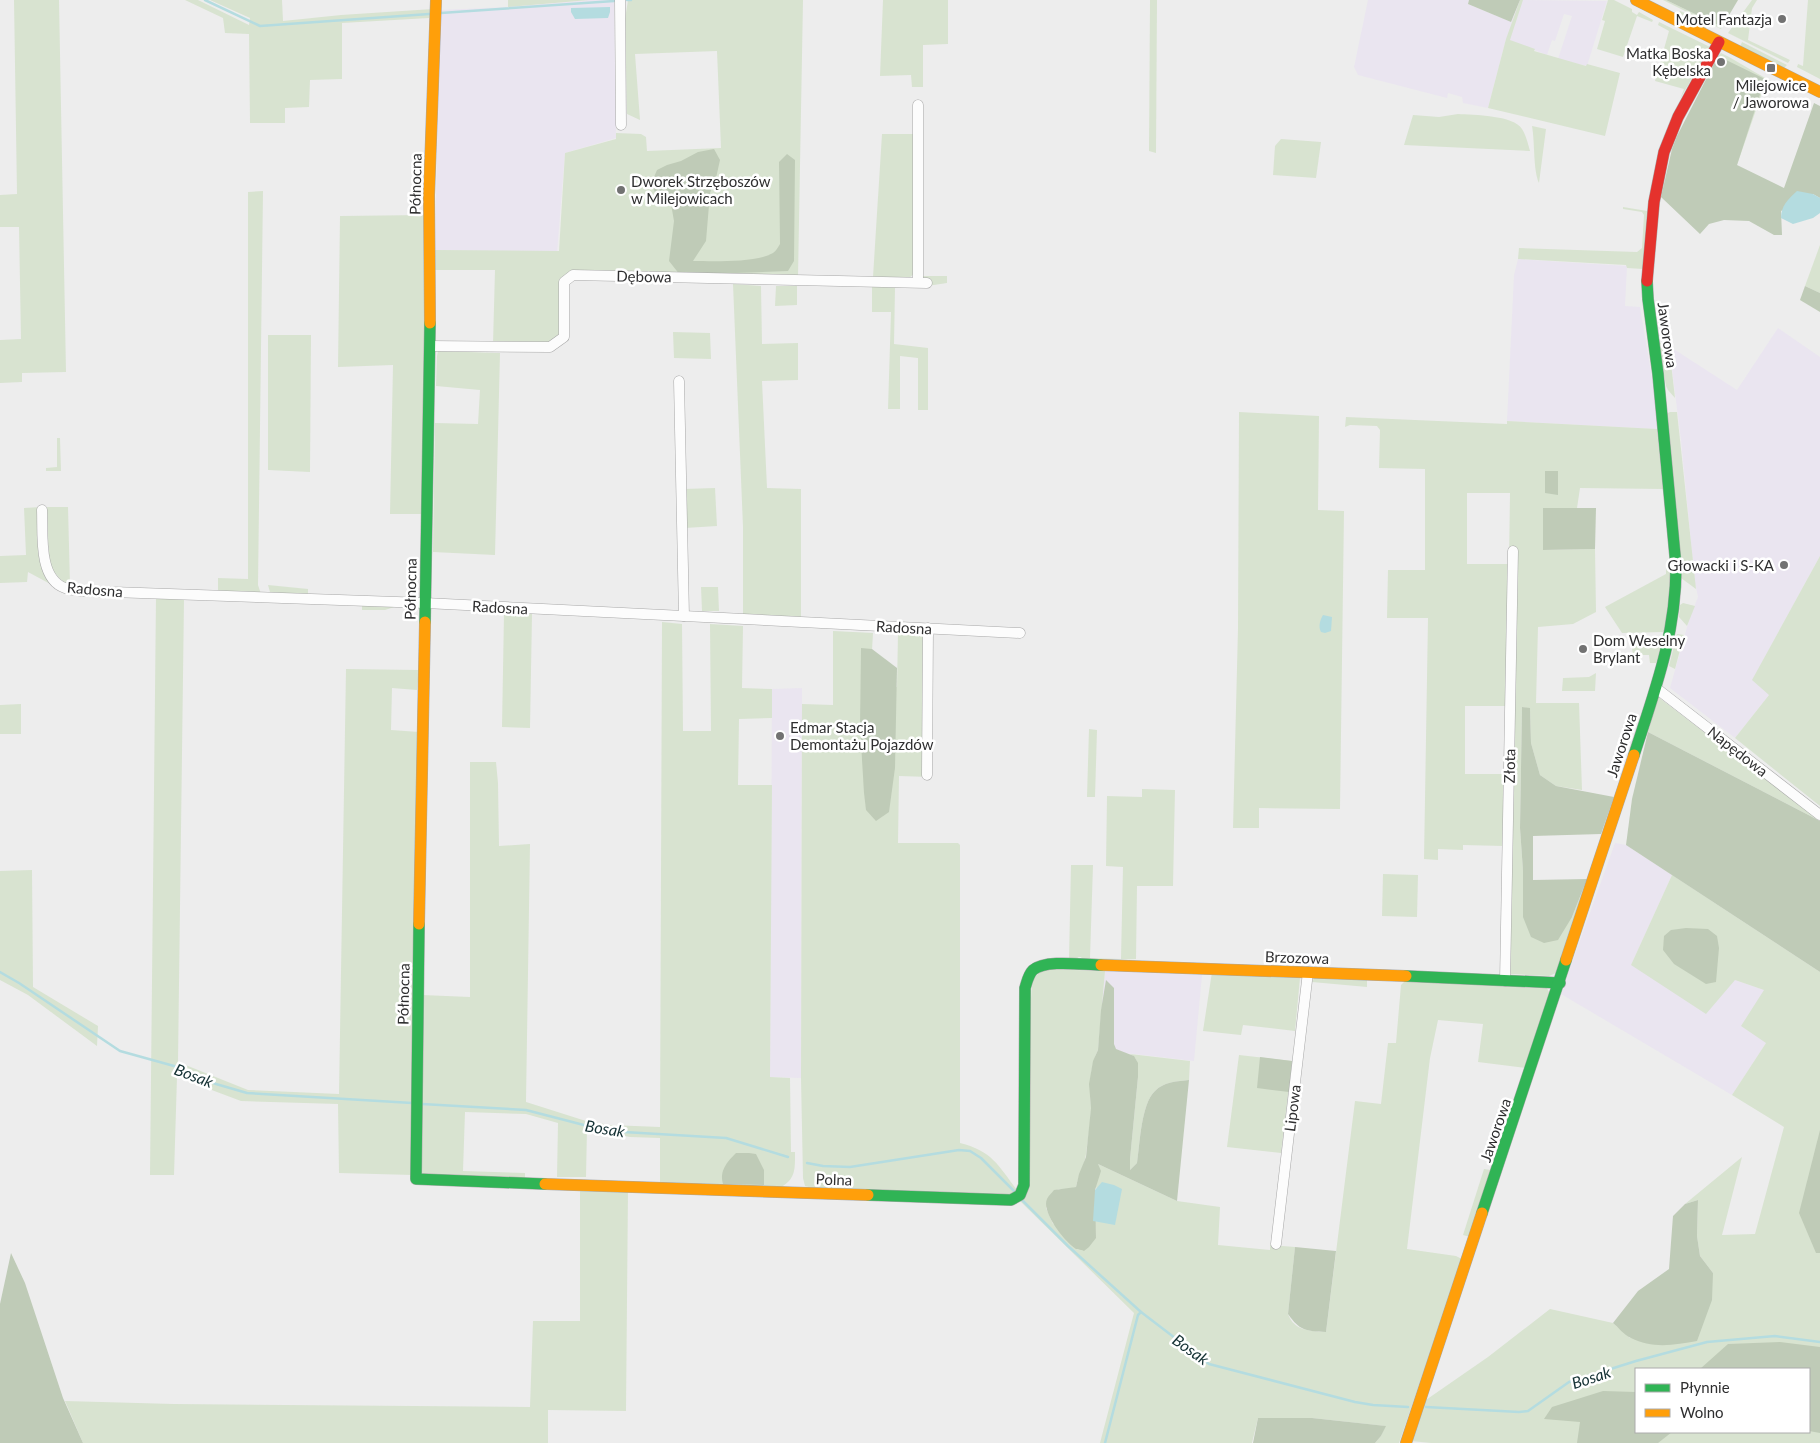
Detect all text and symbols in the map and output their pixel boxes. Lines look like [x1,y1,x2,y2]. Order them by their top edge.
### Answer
place label: Motel Fantazja [1675,10,1772,28]
marker: Motel Fantazja [1776,13,1788,25]
place label: Matka Boska Kębelska [1626,44,1711,79]
marker: Matka Boska Kębelska [1715,56,1727,68]
marker: Milejowice / Jaworowa [1765,62,1777,74]
place label: Milejowice / Jaworowa [1733,76,1809,111]
street label: Północna [405,153,425,215]
place label: Dworek Strzęboszów w Milejowicach [631,172,771,207]
marker: Dworek Strzęboszów w Milejowicach [615,184,627,196]
street label: Dębowa [616,267,672,285]
street label: Jaworowa [1654,301,1682,369]
place label: Głowacki i S-KA [1667,556,1775,574]
street label: Północna [400,558,420,620]
marker: Głowacki i S-KA [1778,559,1790,571]
street label: Radosna [66,578,124,600]
street label: Radosna [472,597,528,617]
street label: Radosna [876,617,932,637]
place label: Dom Weselny Brylant [1593,631,1686,666]
marker: Dom Weselny Brylant [1577,643,1589,655]
street label: Jaworowa [1602,711,1640,779]
place label: Edmar Stacja Demontażu Pojazdów [790,718,934,753]
street label: Napędowa [1705,722,1771,780]
marker: Edmar Stacja Demontażu Pojazdów [774,730,786,742]
street label: Złota [1500,748,1518,784]
street label: Brzozowa [1265,947,1329,967]
street label: Północna [393,963,413,1025]
water label: Bosak [172,1059,216,1091]
street label: Lipowa [1280,1083,1304,1133]
street label: Jaworowa [1476,1096,1514,1164]
water label: Bosak [584,1115,627,1141]
street label: Polna [815,1169,853,1189]
water label: Bosak [1169,1330,1213,1368]
water label: Bosak [1569,1362,1613,1392]
legend [1635,1368,1810,1433]
text: Płynnie [1680,1378,1730,1396]
text: Wolno [1680,1403,1724,1421]

